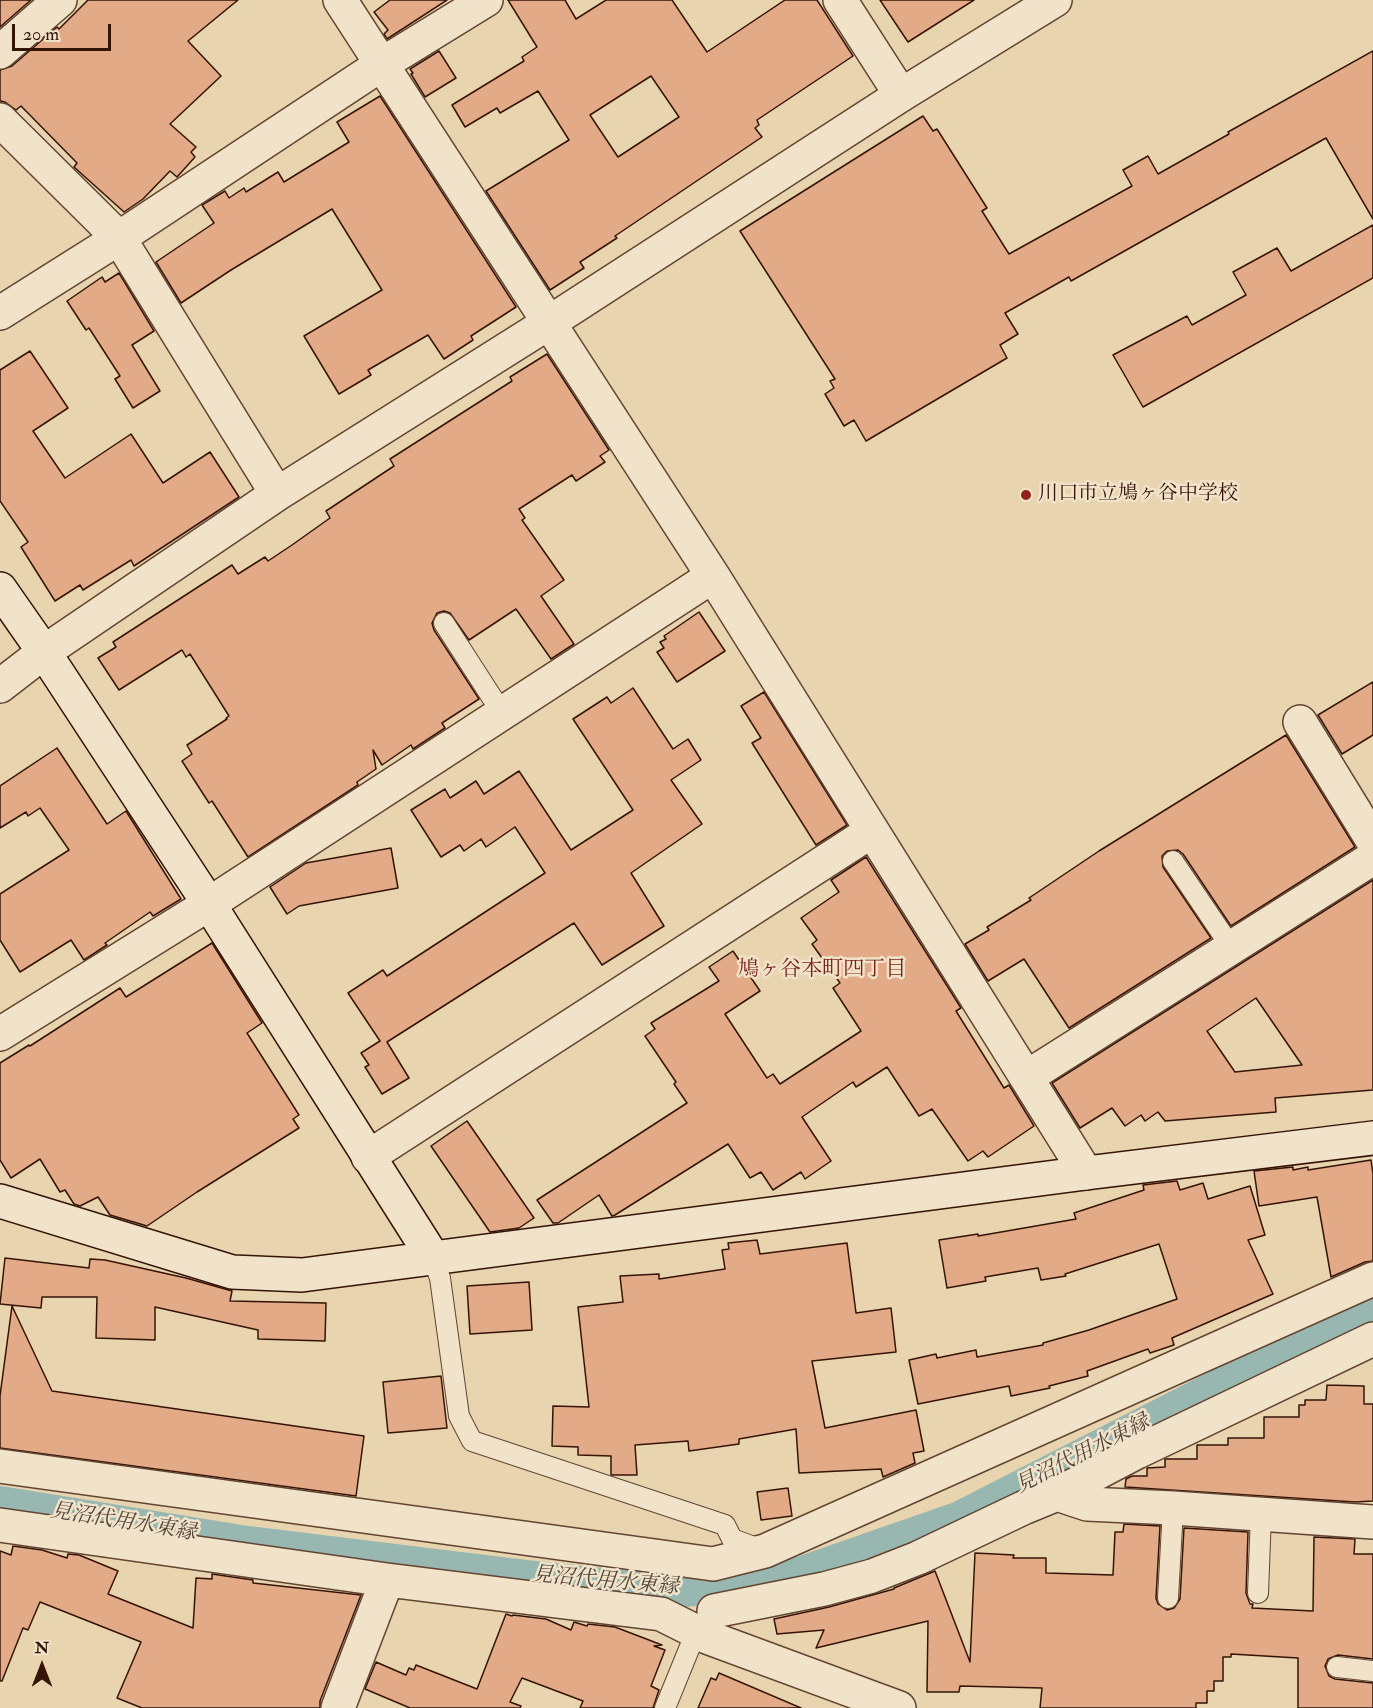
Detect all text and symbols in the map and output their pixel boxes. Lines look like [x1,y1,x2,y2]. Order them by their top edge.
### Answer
scale bar [15,12,114,50]
text: 20 m [23,23,59,46]
place label: 川口市立鳩ヶ谷中学校 [1038,483,1238,507]
marker: 川口市立鳩ヶ谷中学校 [1019,488,1033,502]
district label: 鳩ヶ谷本町四丁目 [738,957,906,983]
water label: 見沼代用水東縁 [1012,1410,1154,1500]
water label: 見沼代用水東縁 [48,1499,198,1547]
water label: 見沼代用水東縁 [531,1563,679,1601]
north arrow [12,1636,72,1696]
text: N [35,1638,49,1658]

